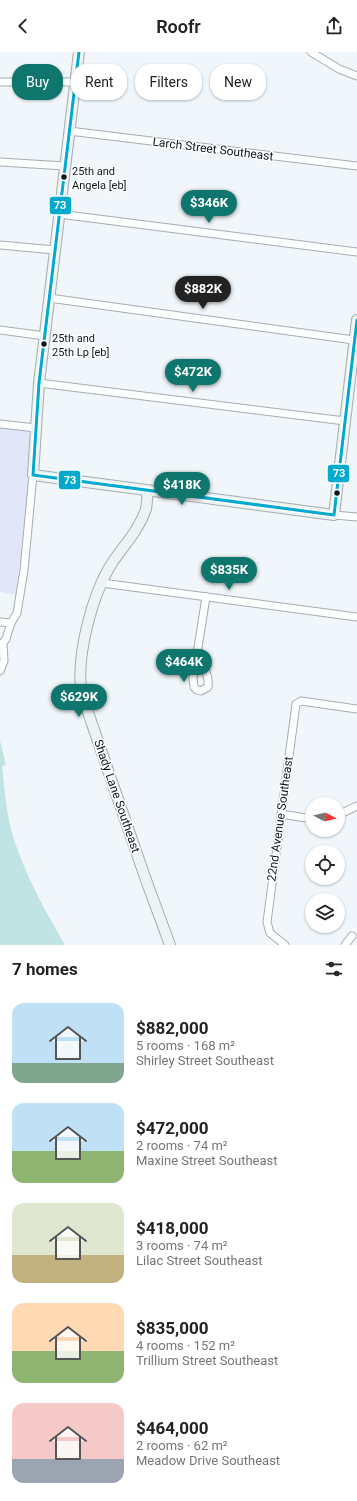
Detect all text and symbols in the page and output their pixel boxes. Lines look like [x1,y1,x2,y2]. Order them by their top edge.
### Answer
icon: back [12,15,34,37]
icon: share [323,15,345,37]
text: Roofr [156,16,201,37]
chip: Buy [12,64,63,100]
chip: Rent [71,64,127,100]
chip: Filters [135,64,202,100]
chip: New [210,64,266,100]
street label: Larch Street Southeast [152,135,274,163]
place label: 25th and Angela [eb] [72,165,127,192]
marker: 25th and Angela [eb] [59,172,69,182]
pin: $346K [181,190,237,224]
text: $346K [190,195,228,210]
line badge: 73 [49,196,72,215]
text: 73 [54,199,66,212]
pin: $882K [175,276,231,310]
text: $882K [184,281,222,296]
place label: 25th and 25th Lp [eb] [52,332,110,359]
marker: 25th and 25th Lp [eb] [39,339,49,349]
pin: $472K [165,359,221,393]
text: $472K [174,364,212,379]
line badge: 73 [327,464,350,483]
text: 73 [333,467,345,480]
line badge: 73 [58,470,81,490]
pin: $418K [154,472,210,506]
text: 73 [64,474,76,487]
text: $418K [163,477,201,492]
unlabelled marker [332,488,342,498]
pin: $835K [201,557,257,591]
text: $835K [210,562,248,577]
pin: $464K [156,649,212,683]
text: $464K [165,654,203,669]
pin: $629K [51,684,107,718]
text: $629K [60,689,98,704]
street label: Shady Lane Southeast [91,738,143,854]
street label: 22nd Avenue Southeast [264,755,296,882]
north arrow [305,797,345,837]
map controls [305,797,345,933]
button: locate [305,845,345,885]
button: layers [305,893,345,933]
icon: filters [323,958,345,980]
text: 7 homes [12,959,78,979]
text: $882,000 [136,1018,208,1038]
icon: home [44,1019,92,1067]
text: 5 rooms · 168 m² [136,1038,235,1053]
text: Shirley Street Southeast [136,1053,274,1068]
text: $472,000 [136,1118,208,1138]
icon: home [44,1119,92,1167]
text: 2 rooms · 74 m² [136,1138,228,1153]
text: Maxine Street Southeast [136,1153,278,1168]
text: $418,000 [136,1218,208,1238]
icon: home [44,1219,92,1267]
text: 3 rooms · 74 m² [136,1238,228,1253]
text: Lilac Street Southeast [136,1253,263,1268]
text: $835,000 [136,1318,208,1338]
icon: home [44,1319,92,1367]
text: 4 rooms · 152 m² [136,1338,235,1353]
text: Trillium Street Southeast [136,1353,278,1368]
text: $464,000 [136,1418,208,1438]
icon: home [44,1419,92,1467]
text: 2 rooms · 62 m² [136,1438,228,1453]
text: Meadow Drive Southeast [136,1453,280,1468]

